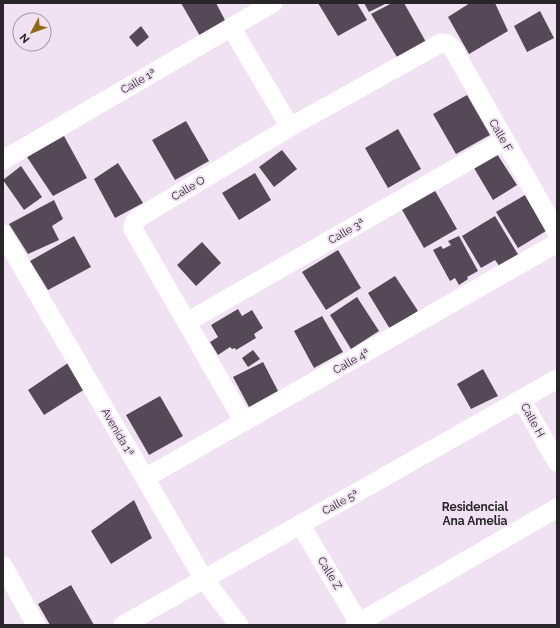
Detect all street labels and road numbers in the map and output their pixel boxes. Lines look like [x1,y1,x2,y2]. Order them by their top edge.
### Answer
street label: Calle 1ª [118,66,158,97]
street label: Calle F [486,117,515,154]
street label: Calle O [169,173,207,204]
street label: Calle 3ª [326,216,367,247]
street label: Calle 4ª [331,346,372,377]
street label: Calle H [518,401,547,440]
street label: Avenida 1ª [99,406,137,459]
street label: Calle 5ª [320,487,361,518]
street label: Calle Z [315,555,344,592]

